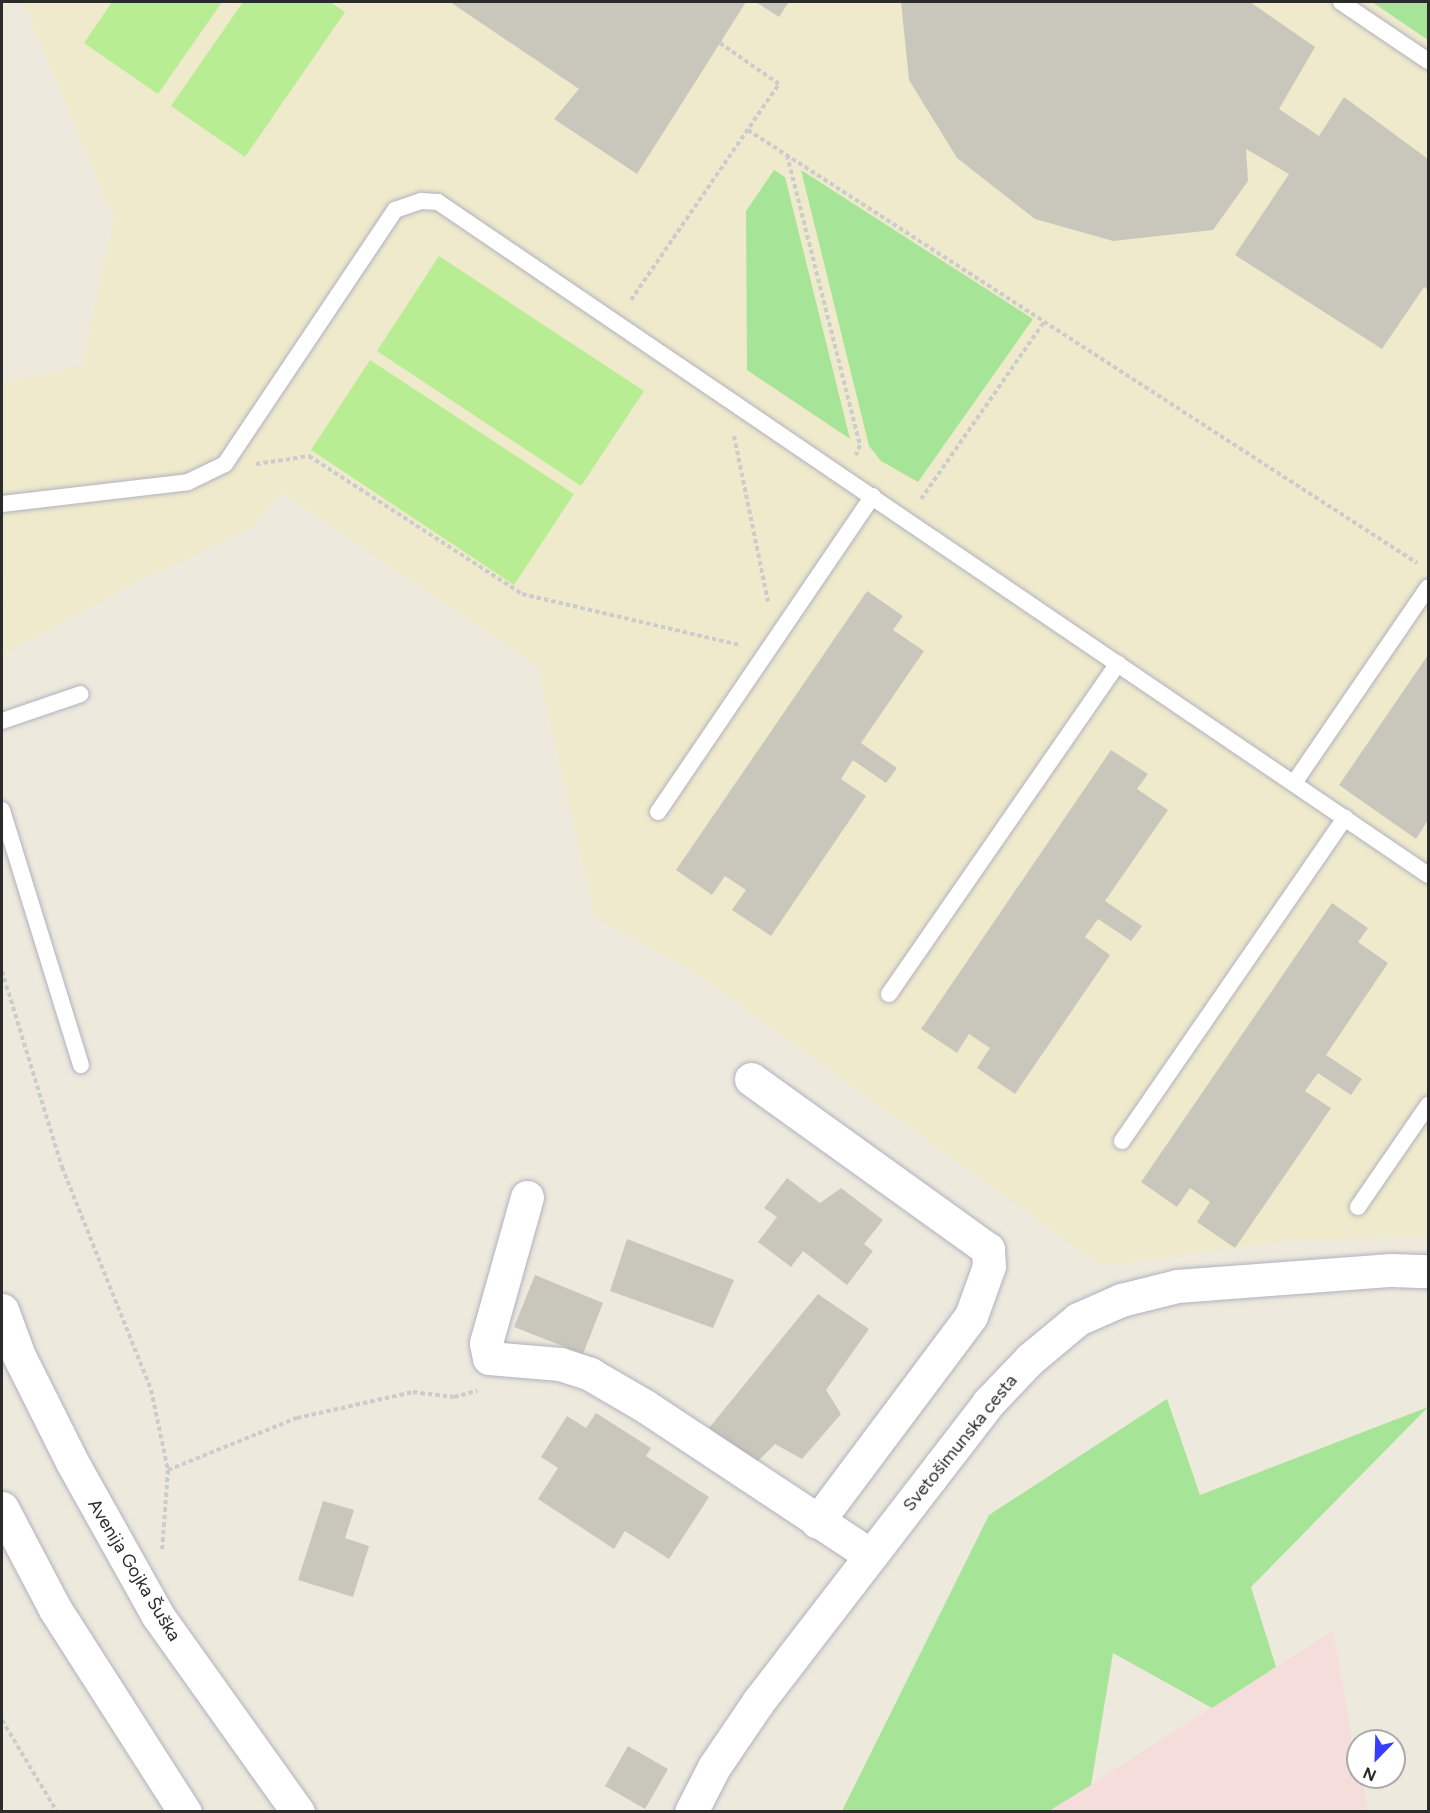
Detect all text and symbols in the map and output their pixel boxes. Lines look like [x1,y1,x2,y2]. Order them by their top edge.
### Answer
street label: Svetošimunska cesta [898,1370,1022,1516]
street label: Avenija Gojka Šuška [83,1495,185,1645]
north arrow [1346,1729,1406,1789]
text: N [1360,1763,1379,1785]

